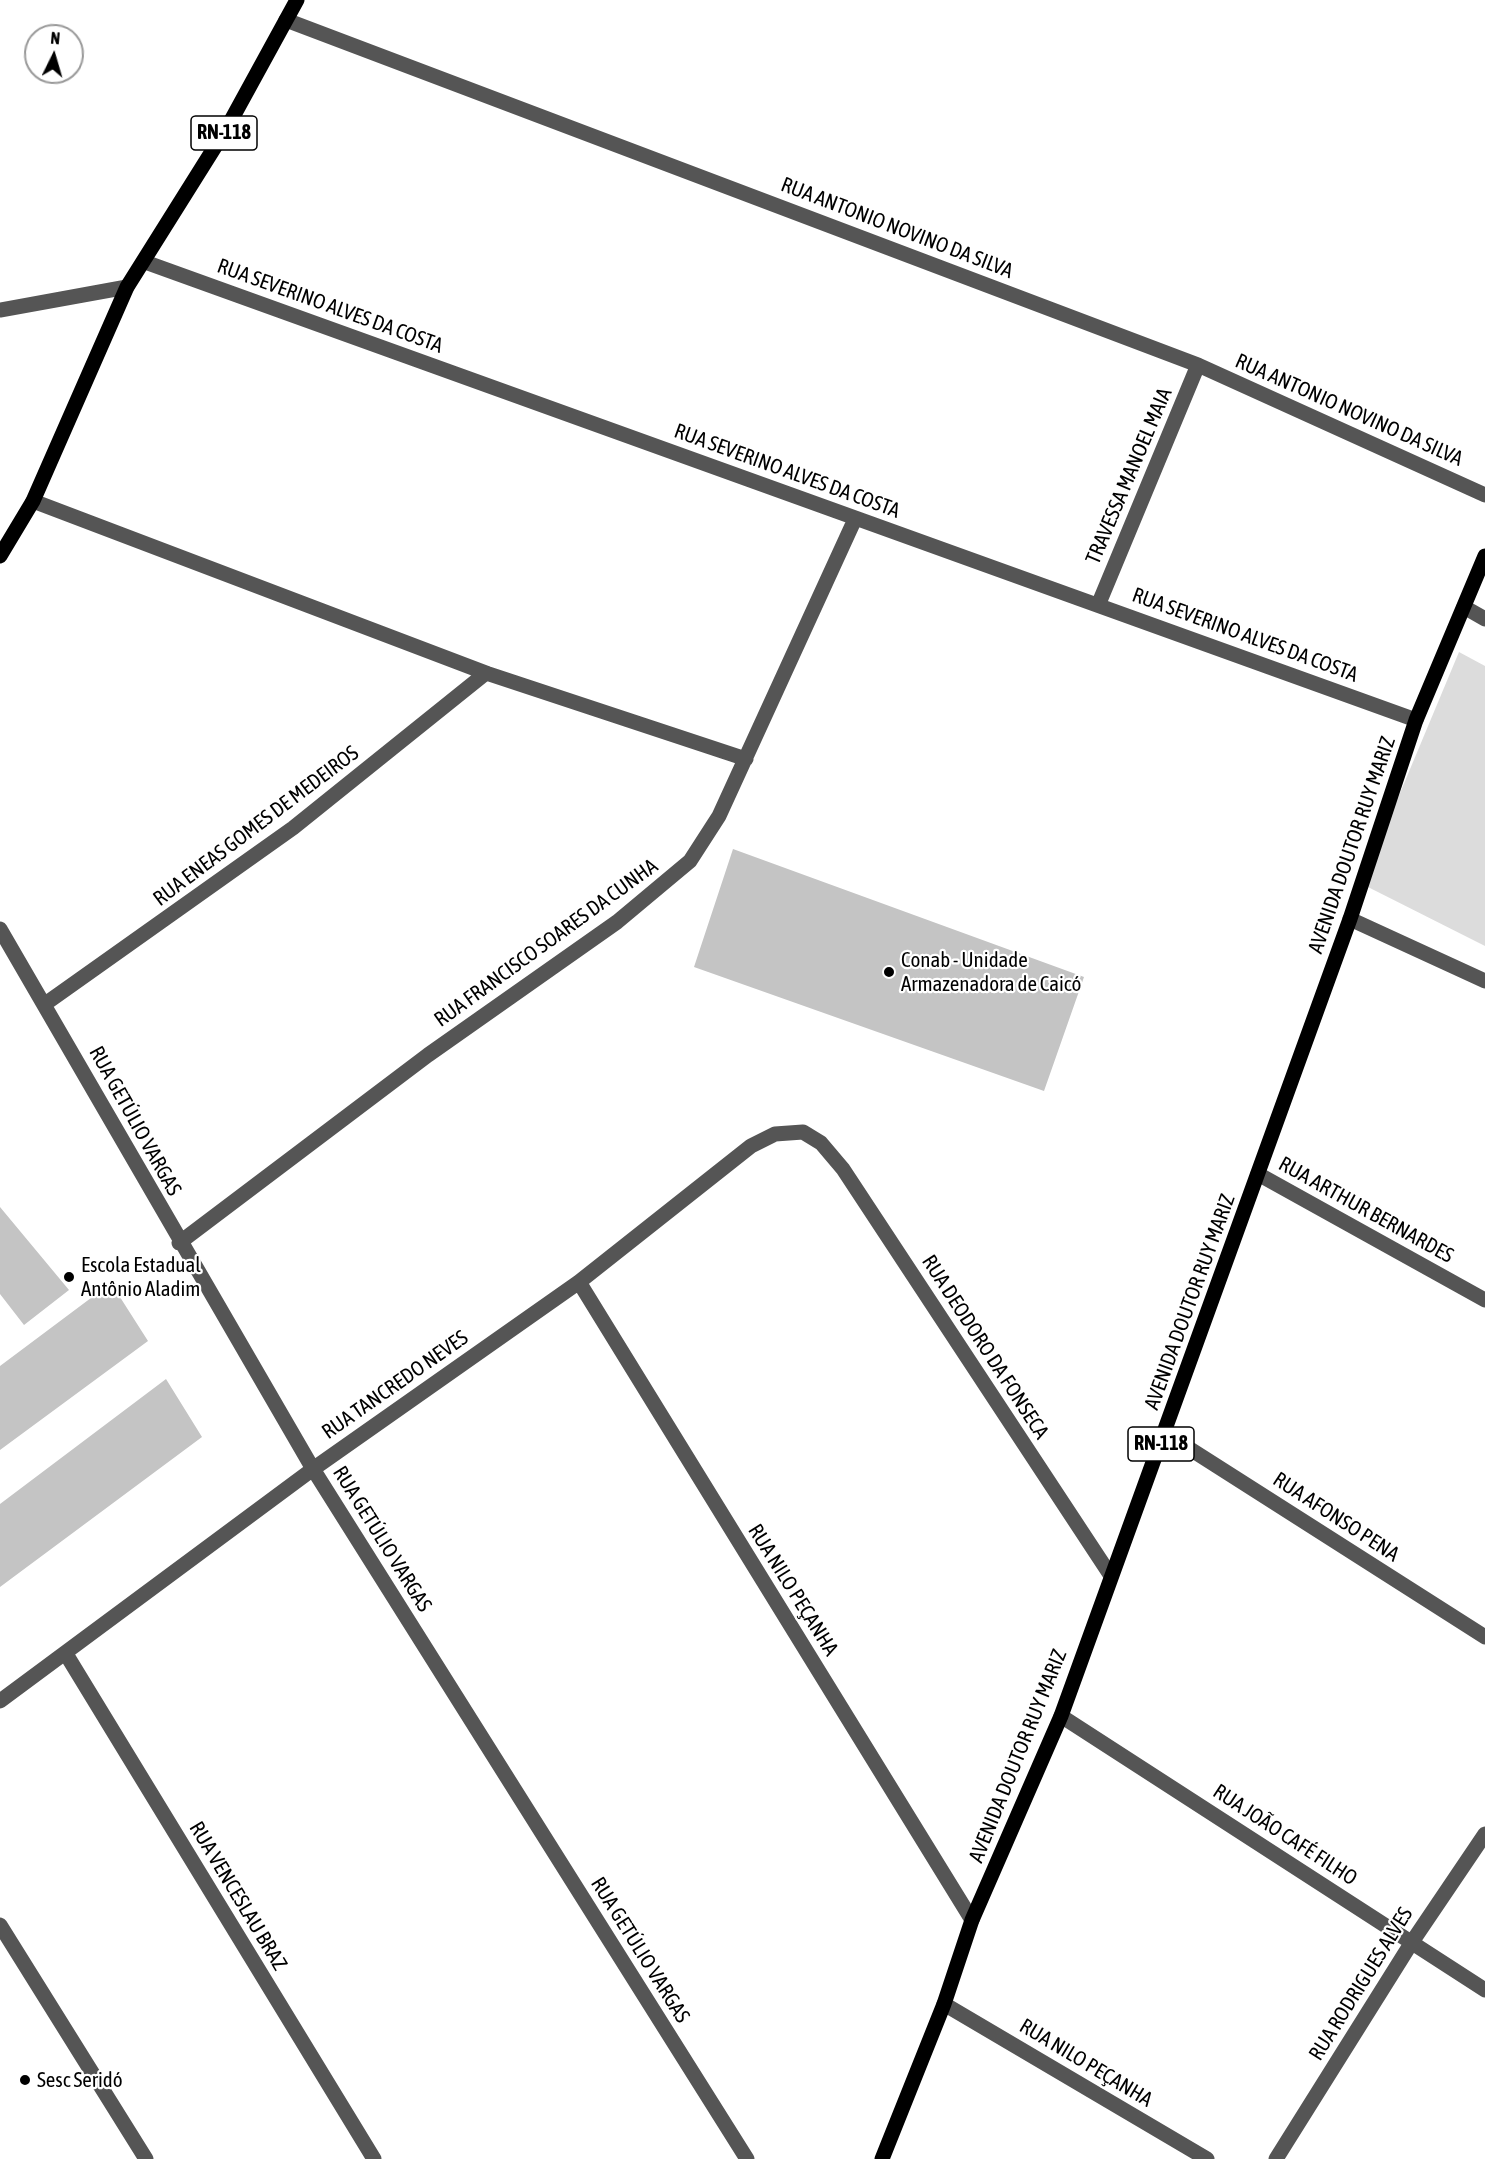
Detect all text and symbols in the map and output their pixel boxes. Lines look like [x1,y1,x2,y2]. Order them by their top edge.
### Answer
north arrow [24,24,84,84]
text: N [50,29,61,47]
road number: RN-118 [191,116,257,150]
street label: RUA ANTONIO NOVINO DA SILVA [777,172,1017,284]
street label: RUA SEVERINO ALVES DA COSTA [214,253,446,359]
street label: RUA ANTONIO NOVINO DA SILVA [1231,348,1467,472]
street label: TRAVESSA MANOEL MAIA [1081,384,1177,568]
street label: RUA SEVERINO ALVES DA COSTA [671,418,903,524]
street label: RUA SEVERINO ALVES DA COSTA [1129,582,1361,688]
street label: AVENIDA DOUTOR RUY MARIZ [1303,733,1401,957]
street label: RUA ENEAS GOMES DE MEDEIROS [148,741,364,911]
street label: RUA FRANCISCO SOARES DA CUNHA [430,854,662,1032]
place label: Conab - Unidade Armazenadora de Caicó [901,947,1081,997]
marker: Conab - Unidade Armazenadora de Caicó [882,965,896,979]
street label: RUA GETÚLIO VARGAS [83,1042,187,1200]
street label: RUA ARTHUR BERNARDES [1274,1151,1458,1269]
street label: AVENIDA DOUTOR RUY MARIZ [1139,1191,1241,1413]
street label: RUA DEODORO DA FONSECA [916,1250,1054,1444]
place label: Escola Estadual Antônio Aladim [81,1252,201,1302]
marker: Escola Estadual Antônio Aladim [62,1270,76,1284]
street label: RUA TANCREDO NEVES [317,1325,473,1445]
road number: RN-118 [1128,1427,1194,1461]
street label: RUA GETÚLIO VARGAS [327,1461,437,1617]
street label: RUA AFONSO PENA [1268,1467,1404,1567]
street label: RUA NILO PEÇANHA [742,1520,844,1660]
street label: AVENIDA DOUTOR RUY MARIZ [964,1646,1072,1866]
street label: RUA JOÃO CAFÉ FILHO [1208,1779,1362,1891]
street label: RUA VENCESLAU BRAZ [184,1817,292,1975]
street label: RUA GETÚLIO VARGAS [585,1872,695,2028]
street label: RUA RODRIGUES ALVES [1304,1903,1418,2065]
street label: RUA NILO PEÇANHA [1015,2013,1157,2113]
place label: Sesc Seridó [37,2067,123,2093]
marker: Sesc Seridó [18,2073,32,2087]

